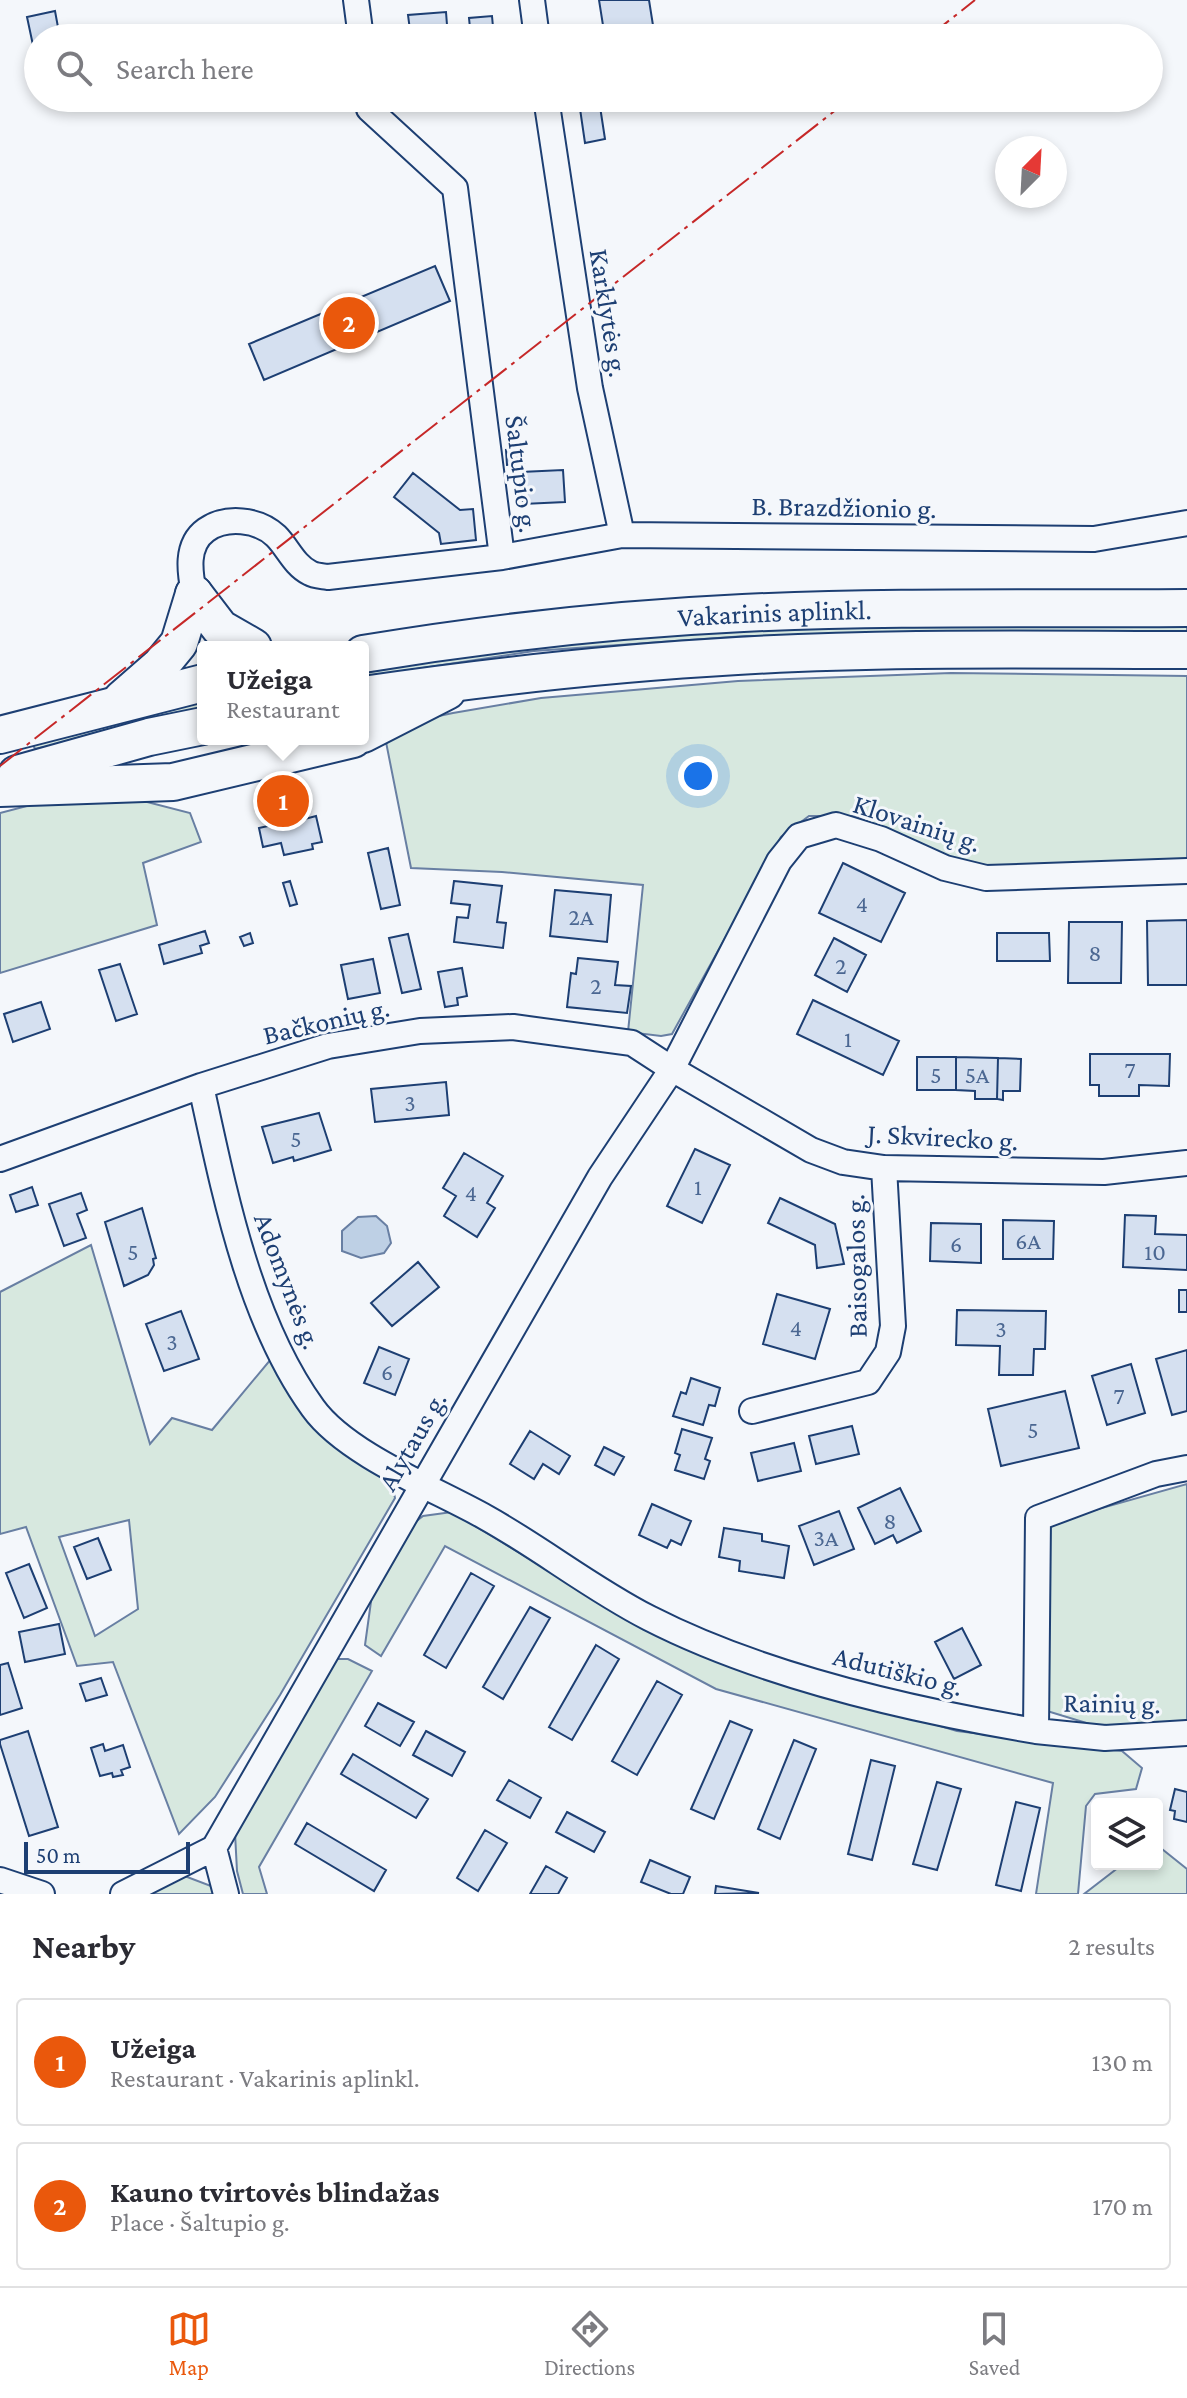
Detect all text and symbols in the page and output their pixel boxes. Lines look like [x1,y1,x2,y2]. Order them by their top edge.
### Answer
search box [24,24,1163,112]
icon: search [52,46,96,90]
text: Search here [116,52,254,85]
north arrow [995,136,1067,208]
street label: Karklytės g. [584,247,634,379]
pin: 2 [323,293,375,353]
street label: Šaltupio g. [499,413,545,535]
street label: B. Brazdžionio g. [751,490,937,524]
street label: Vakarinis aplinkl. [677,594,872,632]
popup [197,641,369,745]
text: Užeiga [226,662,313,695]
text: Restaurant [226,695,340,724]
your location [678,756,718,796]
pin: 1 [257,771,309,831]
street label: Klovainių g. [849,788,985,858]
house number: 4 [856,890,868,917]
house number: 2A [568,903,594,930]
house number: 8 [1089,939,1101,966]
house number: 2 [835,952,847,979]
house number: 2 [590,972,602,999]
street label: Bačkonių g. [260,991,392,1051]
house number: 1 [844,1025,852,1052]
house number: 7 [1124,1056,1136,1083]
house number: 5 [930,1061,942,1088]
house number: 5A [965,1061,990,1088]
house number: 3 [404,1089,416,1116]
street label: J. Skvirecko g. [864,1117,1019,1156]
house number: 5 [290,1125,302,1152]
house number: 1 [694,1173,702,1200]
house number: 4 [465,1179,477,1206]
street label: Baisogalos g. [839,1194,873,1338]
street label: Adomynės g. [248,1209,328,1353]
house number: 6A [1015,1227,1041,1254]
house number: 6 [950,1230,962,1257]
house number: 5 [127,1238,139,1265]
house number: 10 [1144,1238,1166,1265]
house number: 4 [790,1314,802,1341]
house number: 3 [995,1315,1007,1342]
house number: 3 [166,1328,178,1355]
house number: 6 [381,1358,393,1385]
house number: 7 [1113,1382,1125,1409]
street label: Alytaus g. [371,1386,453,1496]
house number: 5 [1027,1416,1039,1443]
house number: 8 [884,1507,896,1534]
house number: 3A [814,1524,839,1551]
street label: Adutiškio g. [830,1640,966,1702]
street label: Rainių g. [1063,1687,1161,1719]
map controls [1091,1798,1163,1870]
button: layers [1091,1798,1163,1870]
scale bar [24,1838,190,1874]
text: 50 m [36,1843,81,1868]
text: Nearby [32,1928,135,1965]
text: 2 results [1068,1932,1155,1961]
text: Užeiga [110,2031,196,2064]
text: 1 [55,2048,65,2077]
text: 130 m [1092,2048,1153,2077]
text: Restaurant · Vakarinis aplinkl. [110,2064,420,2093]
text: Kauno tvirtovės blindažas [110,2175,440,2208]
text: 2 [53,2192,67,2221]
text: 170 m [1092,2192,1153,2221]
text: Place · Šaltupio g. [110,2208,290,2237]
tab: Map [167,2307,211,2380]
tab: Directions [544,2307,635,2380]
tab: Saved [969,2307,1020,2380]

